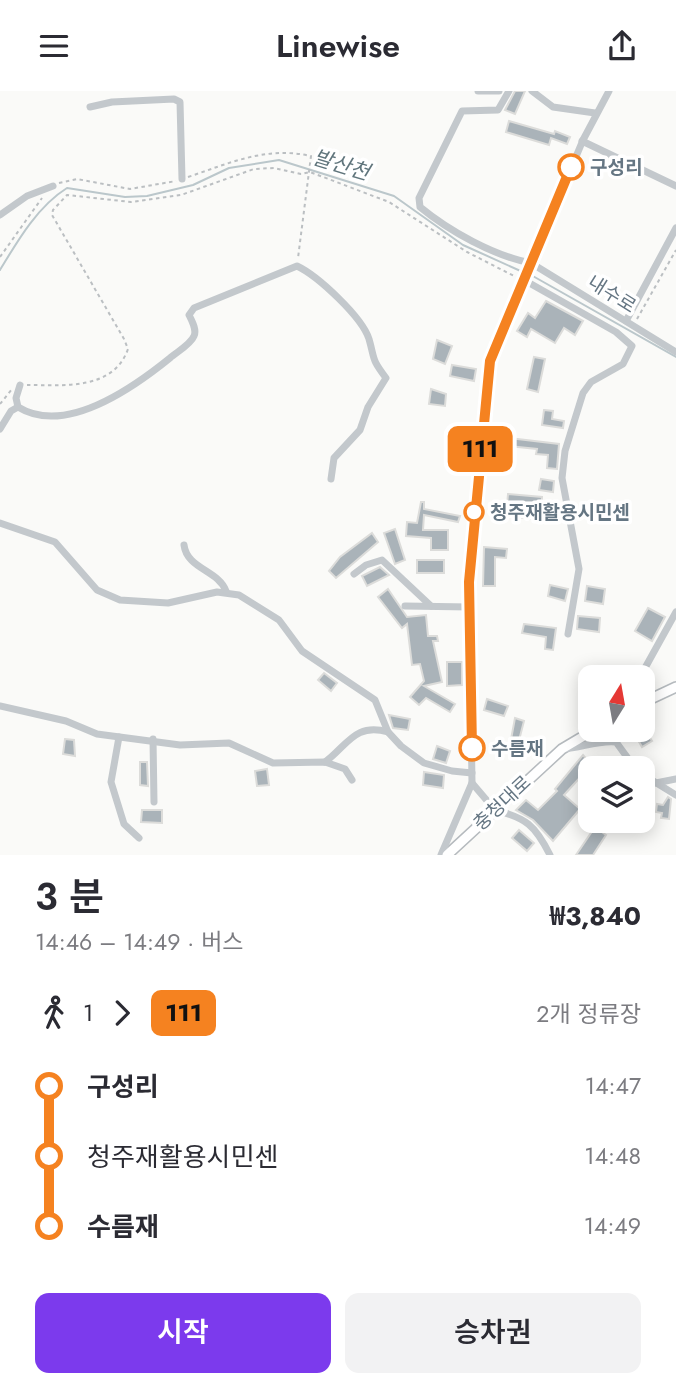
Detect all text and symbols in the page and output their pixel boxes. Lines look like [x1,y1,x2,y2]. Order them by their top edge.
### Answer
text: Linewise [276,23,400,69]
icon: menu [35,27,73,65]
icon: share [603,27,641,65]
water label: 발산천 [309,142,376,189]
marker: 구성리 [558,154,584,180]
place label: 구성리 [590,154,642,181]
street label: 내수로 [583,269,641,319]
line badge: 111 [440,426,520,472]
text: 111 [462,431,498,466]
place label: 청주재활용시민센 [490,499,630,526]
marker: 청주재활용시민센 [464,502,484,522]
north arrow [578,665,654,742]
map controls [578,665,655,833]
marker: 수름재 [459,735,485,761]
place label: 수름재 [491,735,543,762]
button: layers [578,756,655,833]
street label: 충청대로 [467,769,537,837]
text: 3 분 [35,869,104,924]
text: ₩3,840 [550,897,641,935]
text: 14:46 – 14:49 · 버스 [35,925,243,959]
icon: walk [35,994,73,1032]
icon: forward [103,994,141,1032]
text: 111 [165,995,202,1030]
text: 1 [83,996,93,1030]
text: 2개 정류장 [536,997,641,1031]
text: 구성리 [87,1068,159,1106]
text: 14:47 [585,1069,641,1103]
text: 청주재활용시민센 [87,1138,278,1176]
text: 14:48 [584,1139,641,1173]
text: 수름재 [87,1208,159,1246]
text: 14:49 [584,1209,641,1243]
button: 시작 [35,1293,331,1373]
button: 승차권 [345,1293,641,1373]

